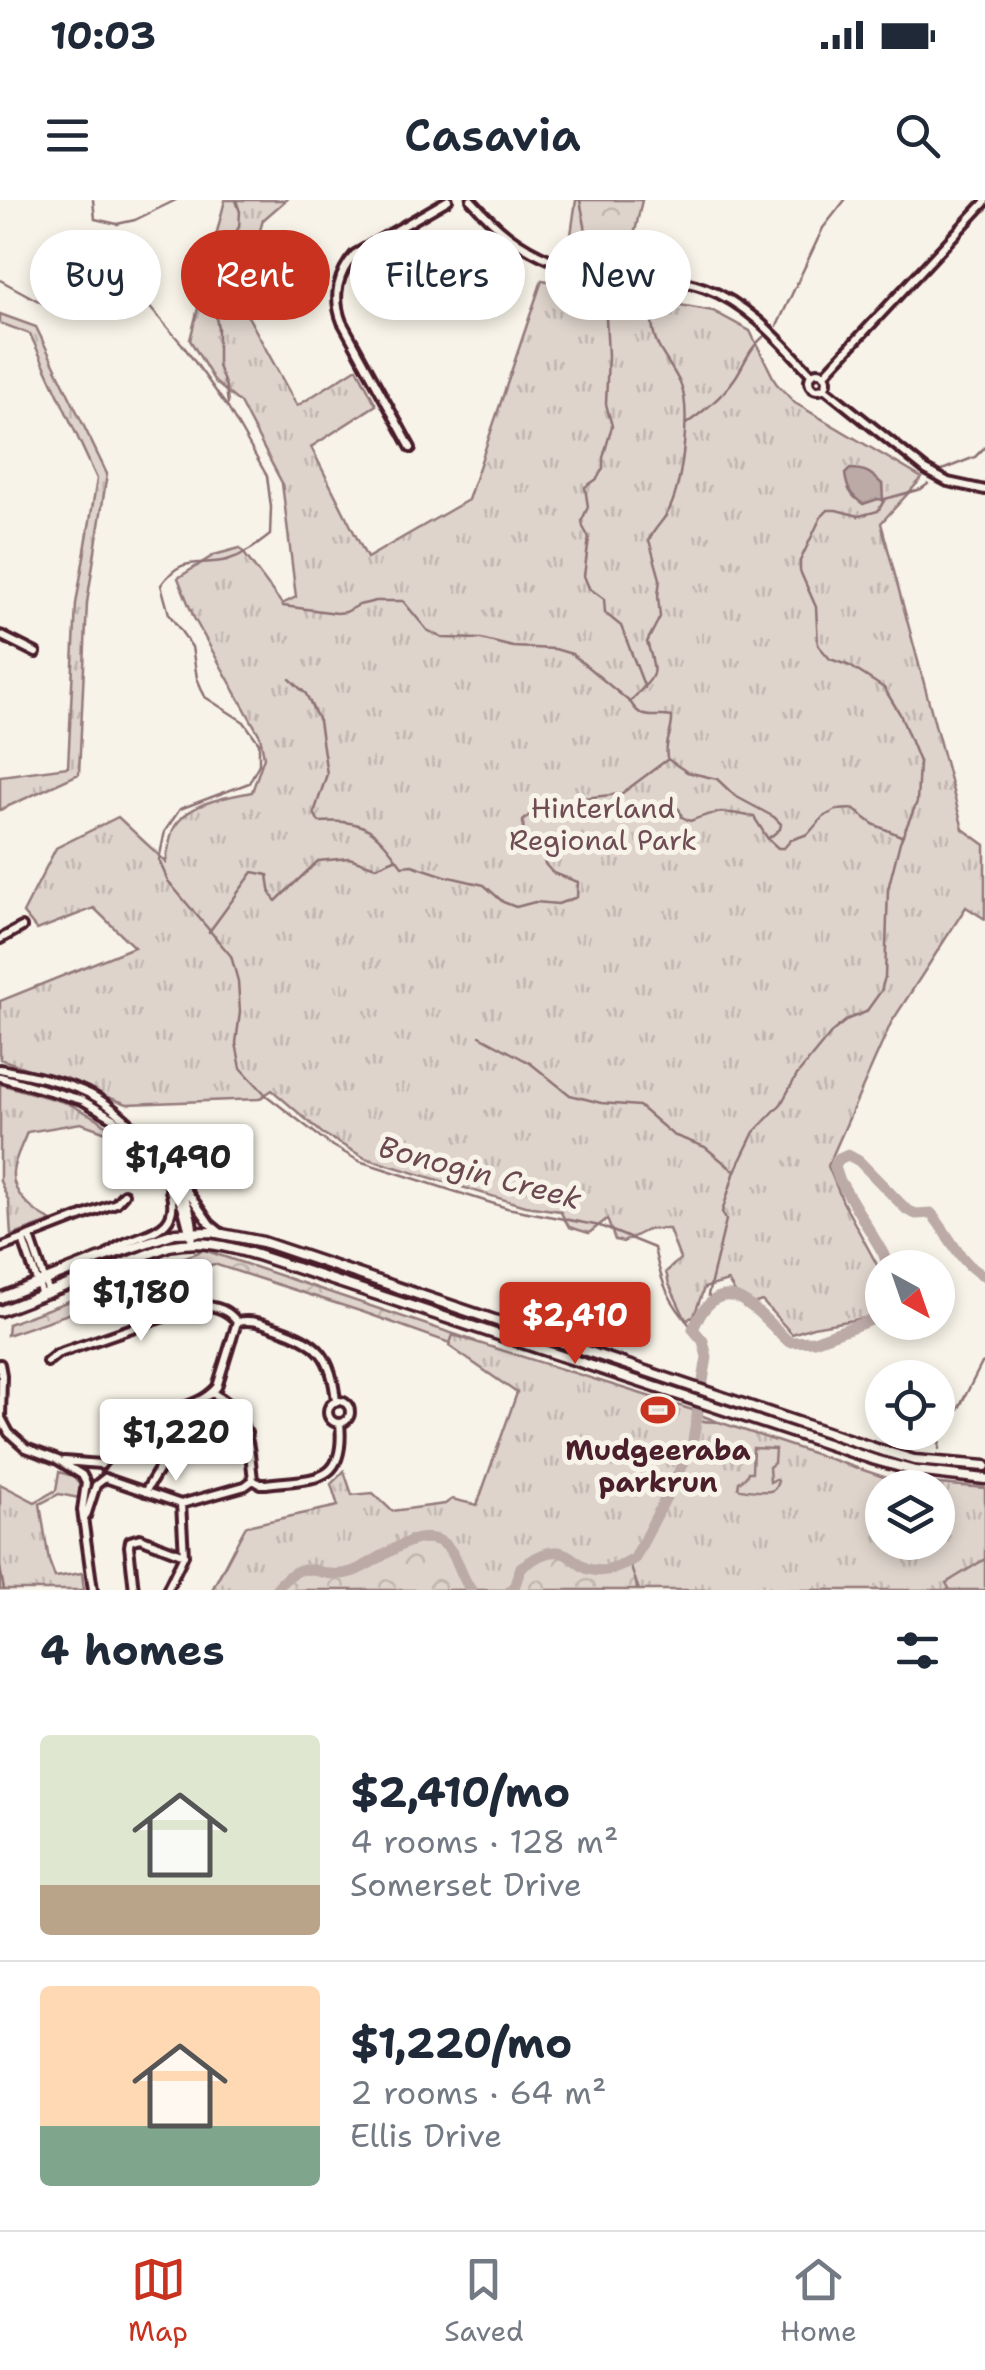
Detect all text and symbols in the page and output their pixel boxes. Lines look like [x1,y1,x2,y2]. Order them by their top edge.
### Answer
text: 10:03 [50,10,156,61]
text: Casavia [404,105,581,165]
icon: menu [40,108,95,163]
icon: search [890,108,945,163]
chip: Buy [30,230,161,320]
chip: Rent [181,230,330,320]
chip: Filters [350,230,525,320]
chip: New [545,230,691,320]
park label: Hinterland Regional Park [509,789,697,859]
pin: $1,490 [97,1124,259,1209]
water label: Bonogin Creek [374,1126,586,1219]
text: $1,490 [124,1135,232,1178]
north arrow [865,1250,955,1340]
map controls [865,1250,955,1560]
pin: $1,180 [60,1259,222,1344]
text: $1,180 [92,1270,190,1313]
pin: $2,410 [494,1282,656,1367]
text: $2,410 [522,1293,628,1336]
button: locate [865,1360,955,1450]
sports icon: Mudgeeraba parkrun [639,1391,677,1429]
pin: $1,220 [95,1399,257,1484]
text: $1,220 [122,1410,230,1453]
place label: Mudgeeraba parkrun [565,1431,751,1501]
button: layers [865,1470,955,1560]
text: 4 homes [40,1622,225,1678]
icon: filters [890,1623,945,1678]
text: $2,410/mo [350,1764,570,1820]
icon: home [120,1775,240,1895]
text: 4 rooms · 128 m² [350,1820,618,1863]
text: Somerset Drive [350,1863,582,1906]
text: $1,220/mo [350,2015,572,2071]
icon: home [120,2026,240,2146]
text: 2 rooms · 64 m² [350,2071,606,2114]
text: Ellis Drive [350,2114,502,2157]
tab: Map [128,2252,188,2350]
tab: Saved [444,2252,524,2350]
tab: Home [780,2252,857,2350]

